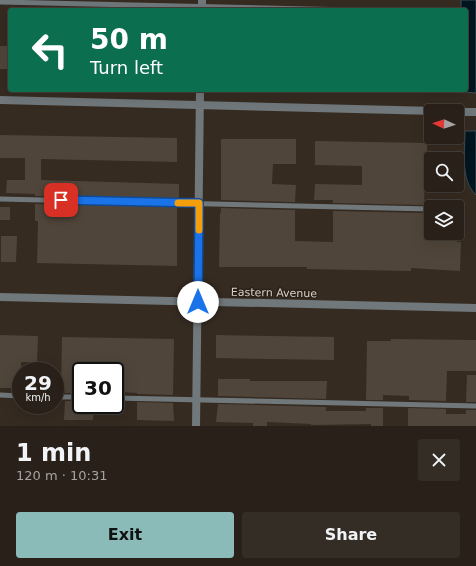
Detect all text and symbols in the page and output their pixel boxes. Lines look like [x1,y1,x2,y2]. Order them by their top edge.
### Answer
text: 50 m [90,23,168,56]
icon: left [24,24,76,76]
text: Turn left [90,57,163,78]
north arrow [424,104,464,144]
map controls [424,104,464,240]
button: search [424,152,464,192]
pin [44,183,78,217]
icon: arrive [50,189,72,211]
button: layers [424,200,464,240]
position arrow [177,281,219,323]
street label: Eastern Avenue [231,286,317,300]
speed limit sign: 30 [72,362,124,414]
text: 29 [24,371,52,395]
text: km/h [25,392,51,403]
text: 1 min [16,439,91,467]
button: close [418,439,460,481]
text: 120 m · 10:31 [16,468,107,483]
button: Exit [16,512,234,558]
button: Share [242,512,460,558]

